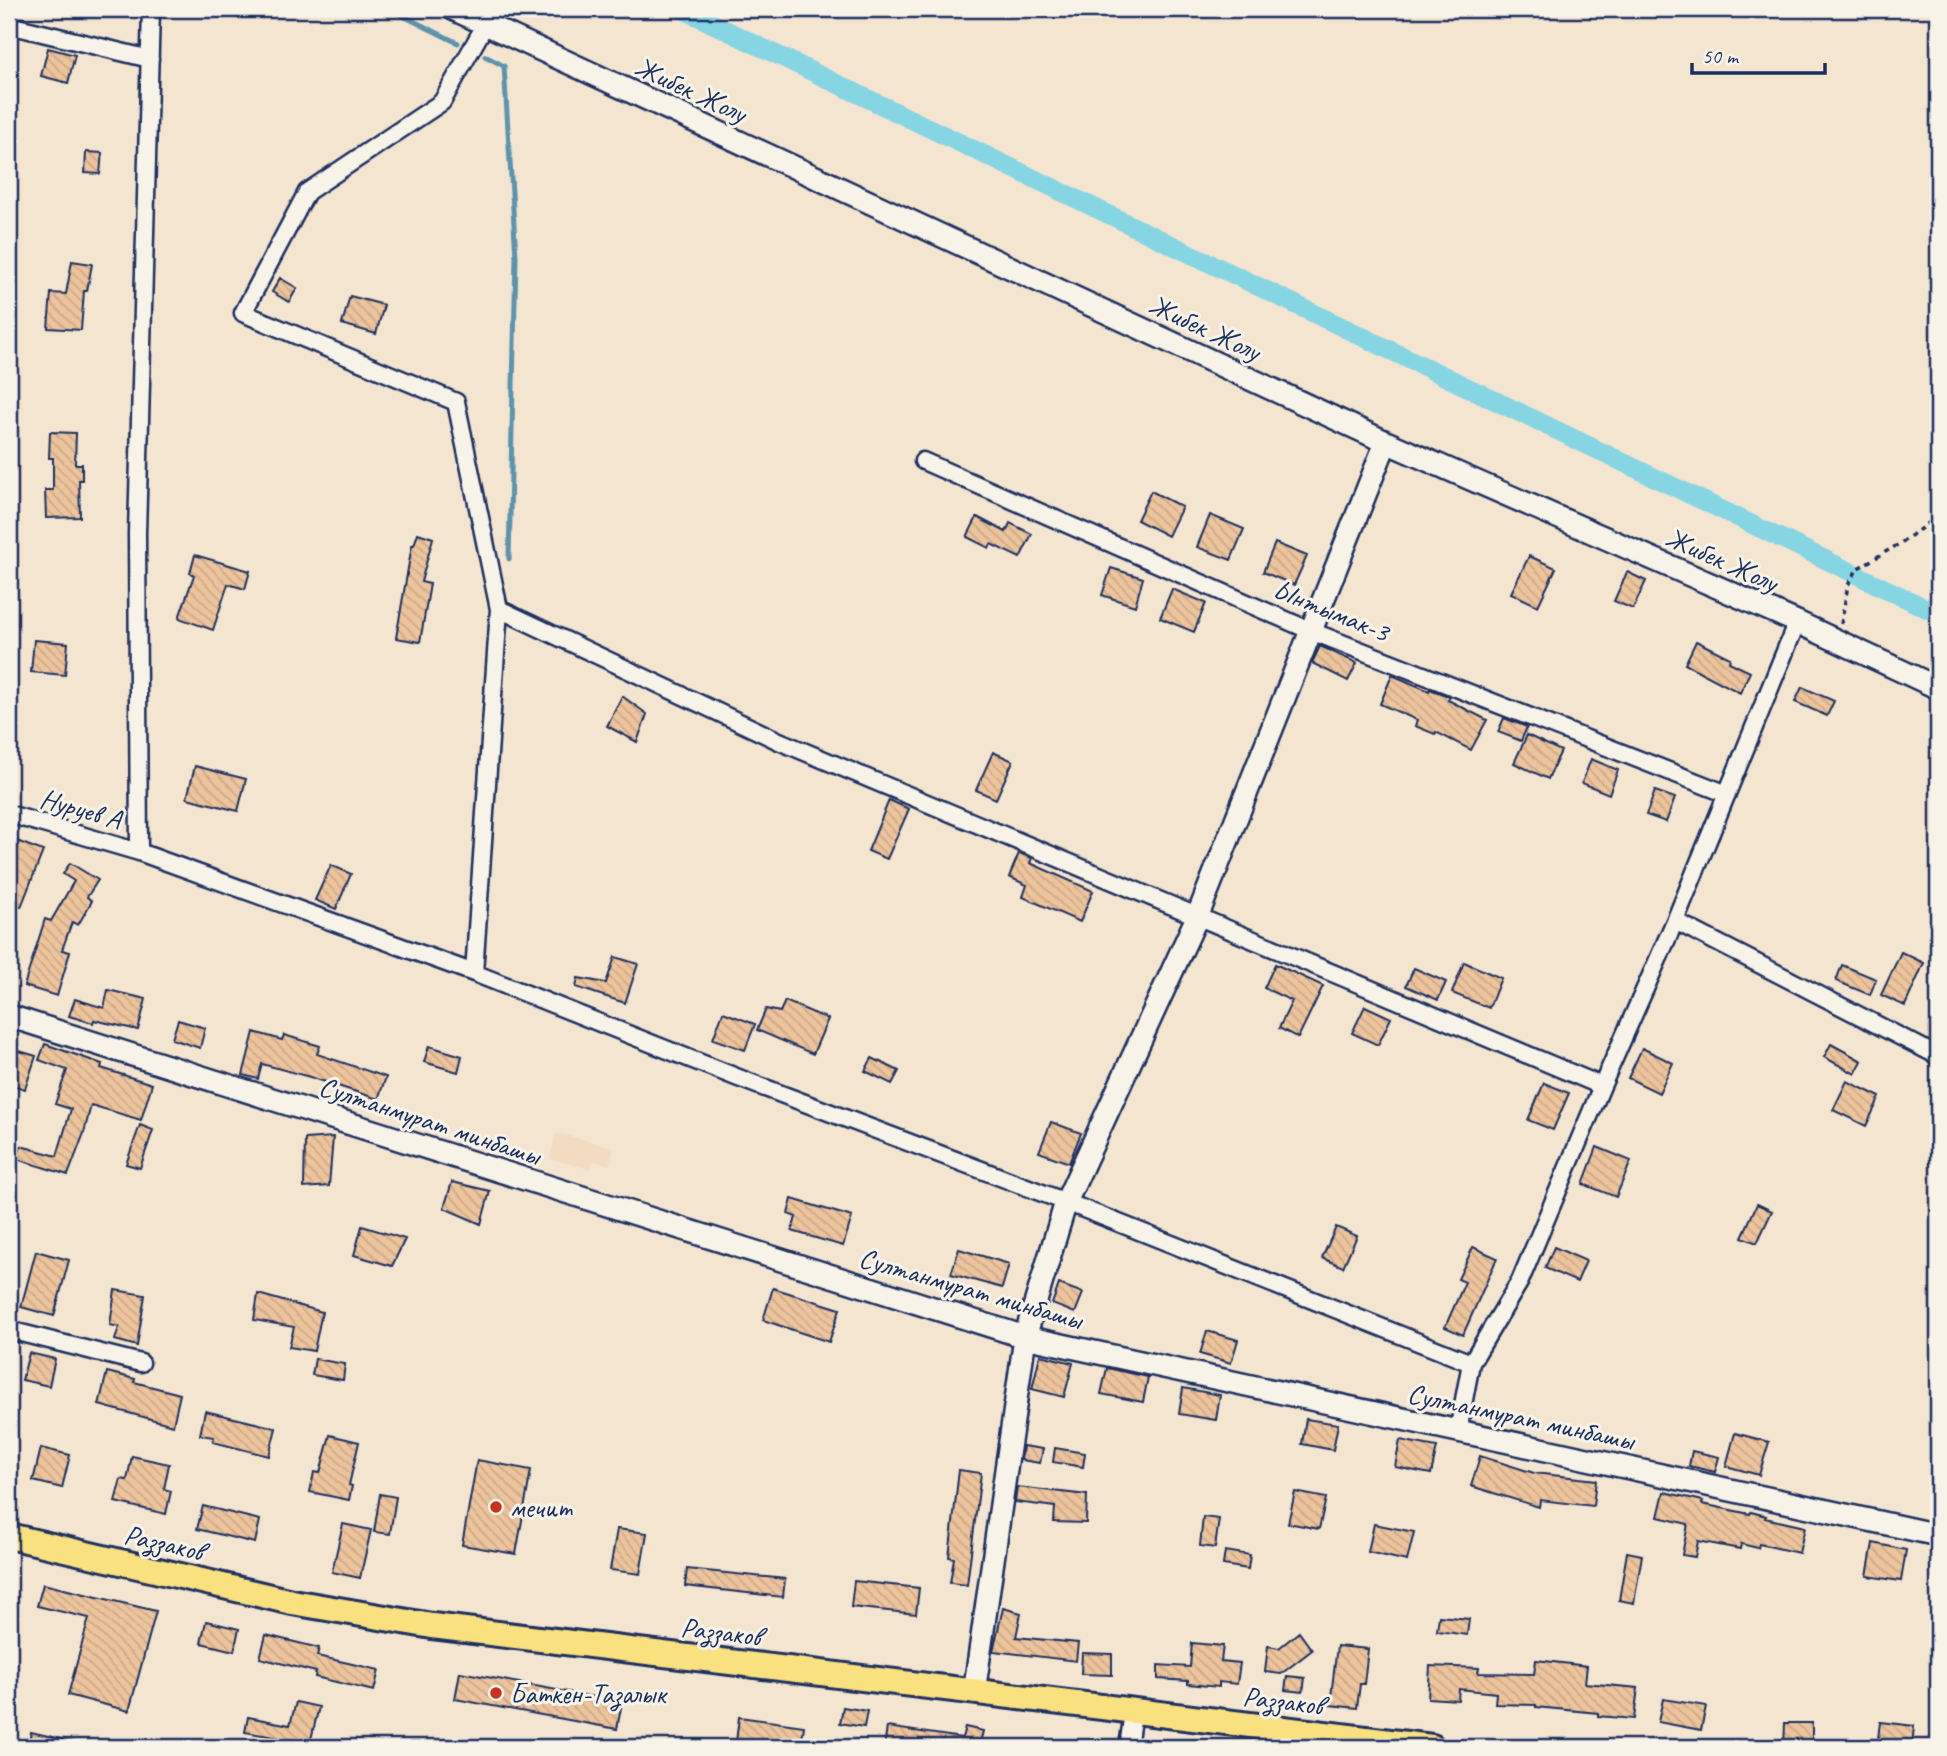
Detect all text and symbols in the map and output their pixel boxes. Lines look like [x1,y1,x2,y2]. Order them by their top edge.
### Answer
scale bar [1692,32,1825,76]
text: 50 m [1702,43,1740,69]
street label: Жибек Жолу [630,48,754,131]
street label: Жибек Жолу [1144,286,1268,369]
street label: Жибек Жолу [1660,519,1785,601]
street label: Ынтымак-3 [1269,572,1397,650]
street label: Нуруев А [36,780,127,837]
street label: Султанмурат минбашы [315,1068,547,1173]
street label: Султанмурат минбашы [855,1240,1089,1338]
street label: Султанмурат минбашы [1405,1375,1639,1458]
place label: мечит [510,1490,573,1525]
marker: мечит [488,1499,504,1515]
street label: Раззаков [121,1516,213,1571]
street label: Раззаков [679,1609,769,1656]
place label: Баткен-Тазалык [510,1676,668,1712]
street label: Раззаков [1241,1678,1331,1725]
marker: Баткен-Тазалык [488,1685,504,1701]

